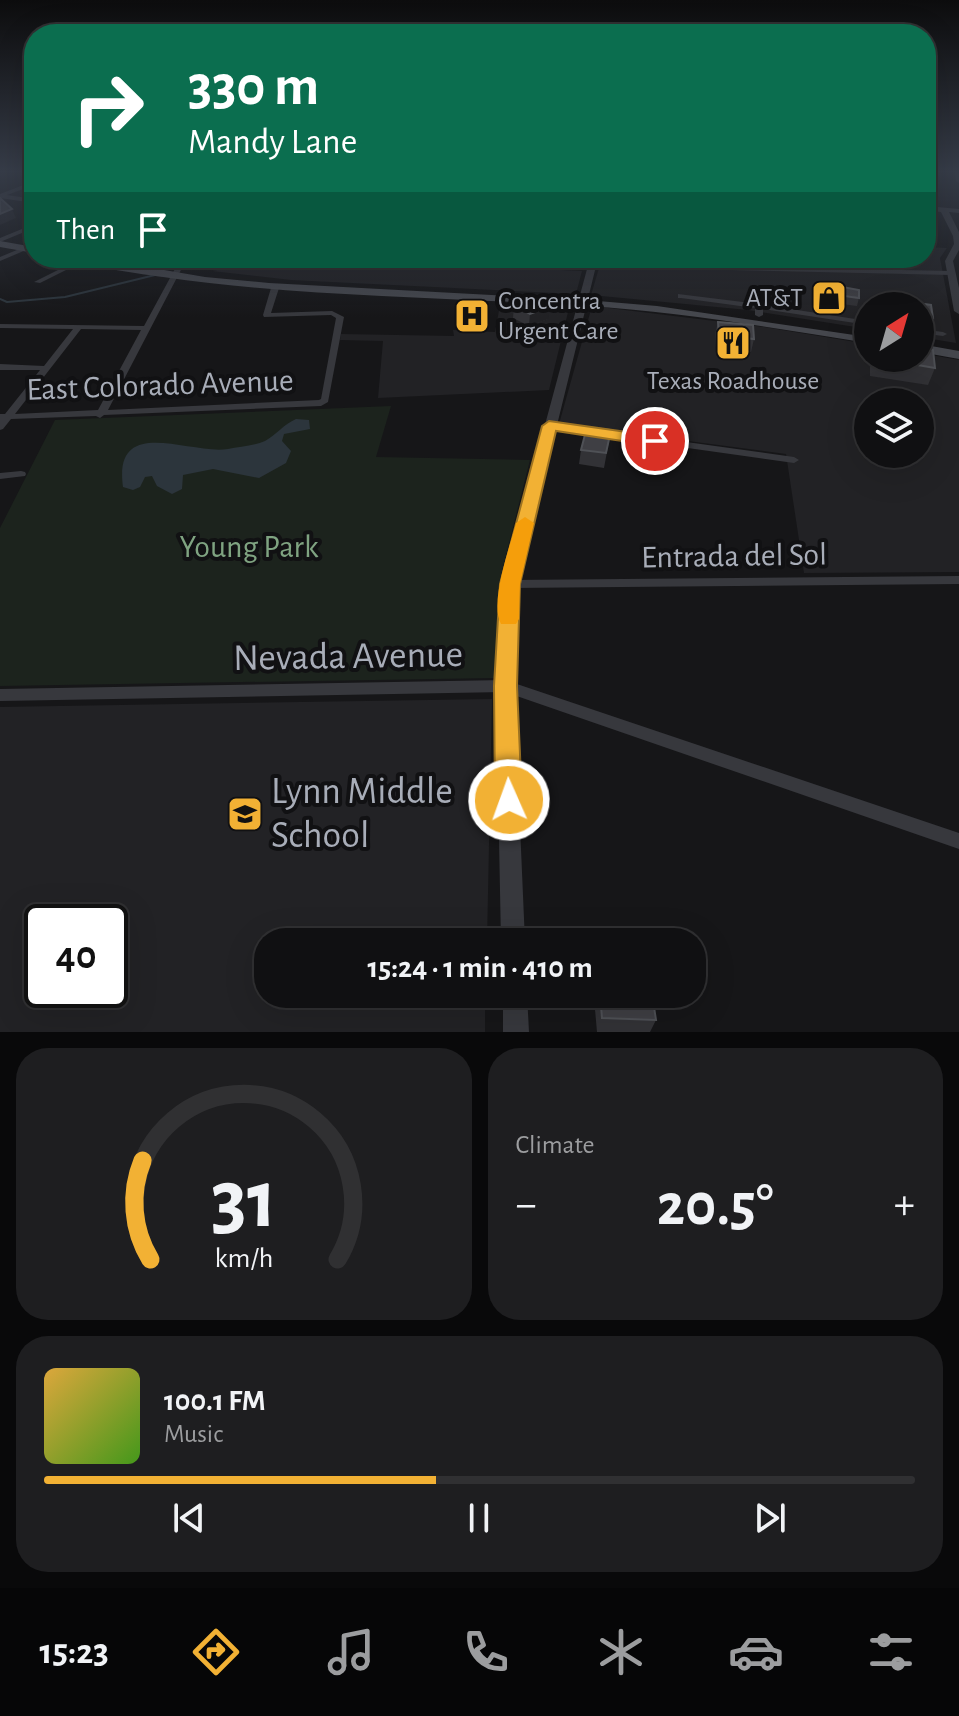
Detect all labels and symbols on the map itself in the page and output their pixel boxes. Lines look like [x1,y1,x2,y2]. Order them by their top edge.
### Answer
shop icon: AT&T [810,279,848,317]
place label: AT&T [746,285,803,311]
place label: Concentra Urgent Care [498,288,618,344]
north arrow [854,292,934,372]
hospital icon: Concentra Urgent Care [453,297,491,335]
restaurant icon: Texas Roadhouse [714,324,752,362]
street label: East Colorado Avenue [26,364,294,406]
place label: Texas Roadhouse [647,368,819,394]
pin [621,407,689,475]
park label: Young Park [179,531,319,563]
street label: Entrada del Sol [641,538,827,574]
street label: Nevada Avenue [233,636,463,678]
position arrow [467,758,551,842]
place label: Lynn Middle School [271,773,453,855]
school or university icon: Lynn Middle School [226,795,264,833]
speed limit sign: 40 [24,904,128,1008]

